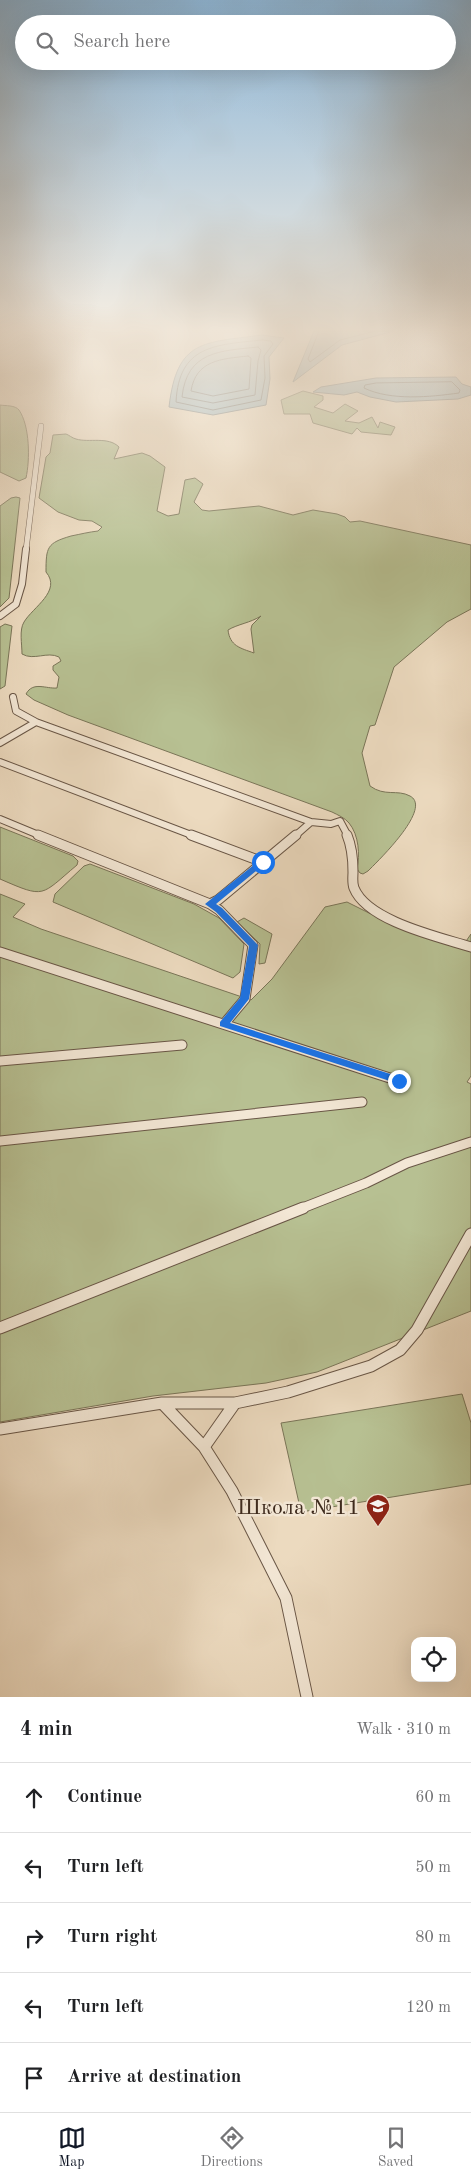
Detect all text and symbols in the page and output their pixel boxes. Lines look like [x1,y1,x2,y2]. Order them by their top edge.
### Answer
search box [15,15,456,70]
icon: search [33,29,61,57]
text: Search here [73,33,170,52]
route start [252,851,275,874]
route end [388,1070,411,1093]
school or university icon: Школа №11 [365,1493,391,1527]
place label: Школа №11 [237,1497,360,1519]
map controls [411,1637,456,1682]
button: locate [411,1637,456,1682]
text: 4 min [20,1719,73,1740]
text: Walk · 310 m [356,1722,451,1738]
icon: ahead [20,1784,48,1812]
text: Continue [67,1788,142,1807]
text: 60 m [415,1790,451,1806]
icon: left [20,1854,48,1882]
text: Turn left [67,1858,144,1877]
text: 50 m [415,1860,451,1876]
icon: right [20,1924,48,1952]
text: Turn right [67,1928,157,1947]
text: 80 m [415,1930,451,1946]
icon: left [20,1994,48,2022]
text: Turn left [67,1998,144,2017]
text: 120 m [406,2000,451,2016]
icon: arrive [20,2064,48,2092]
text: Arrive at destination [67,2068,241,2087]
tab: Map [58,2124,86,2171]
tab: Directions [201,2124,263,2171]
tab: Saved [378,2124,413,2171]

